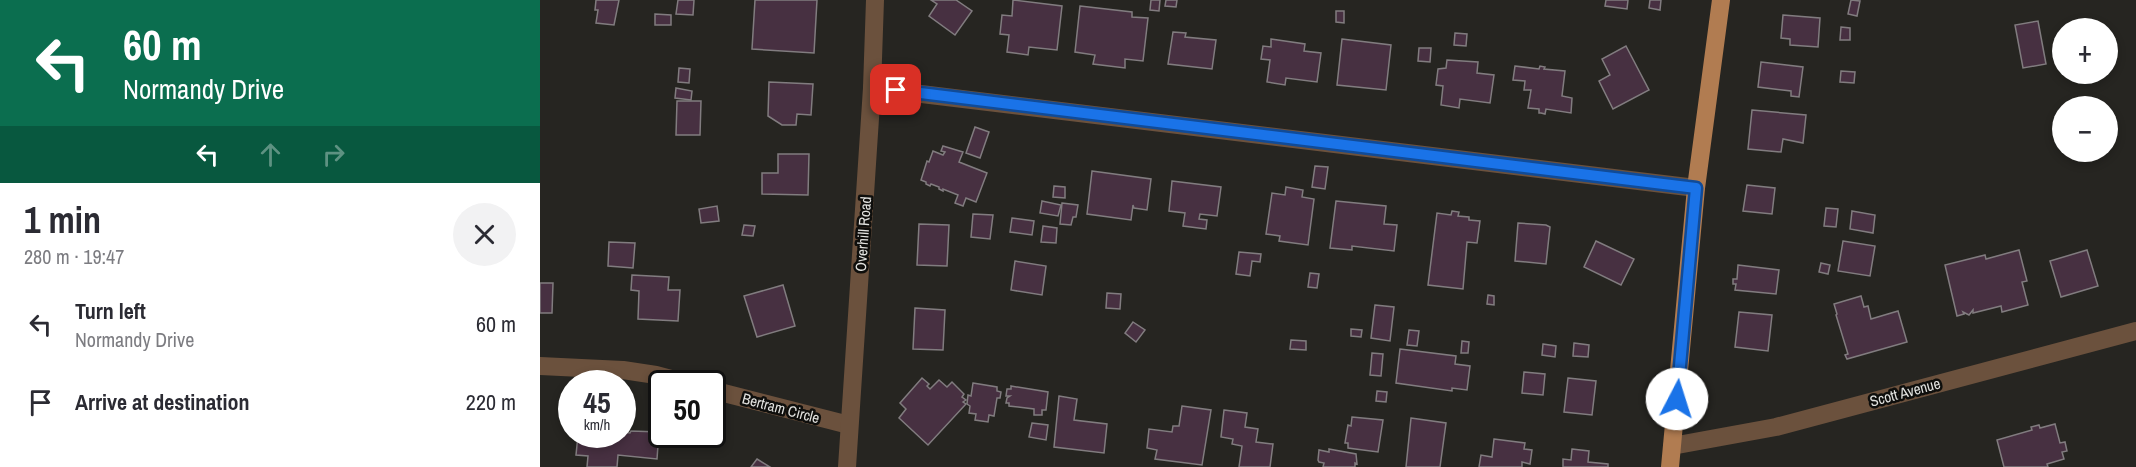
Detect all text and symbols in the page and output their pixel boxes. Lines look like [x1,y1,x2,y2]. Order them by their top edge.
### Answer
text: 60 m [123,17,202,73]
map controls [2052,18,2118,162]
button: + [2052,18,2118,84]
icon: left [24,24,102,102]
pin [870,64,921,115]
text: Normandy Drive [123,71,284,107]
icon: arrive [879,73,912,106]
button: − [2052,96,2118,162]
icon: left [191,138,224,171]
icon: ahead [254,138,287,171]
icon: right [317,138,350,171]
text: 1 min [24,196,101,244]
street label: Overhill Road [850,196,876,272]
button: close [453,203,516,266]
text: 280 m · 19:47 [24,243,124,270]
text: Turn left [75,296,146,326]
icon: left [24,308,57,341]
text: 60 m [476,309,516,339]
text: Normandy Drive [75,326,194,353]
position arrow [1645,367,1709,431]
speed limit sign: 50 [648,370,726,448]
street label: Scott Avenue [1867,372,1943,411]
text: 45 [583,382,611,422]
icon: arrive [24,386,57,419]
text: Arrive at destination [75,387,249,417]
text: 220 m [466,387,516,417]
street label: Bertram Circle [740,388,822,428]
text: km/h [584,414,610,435]

